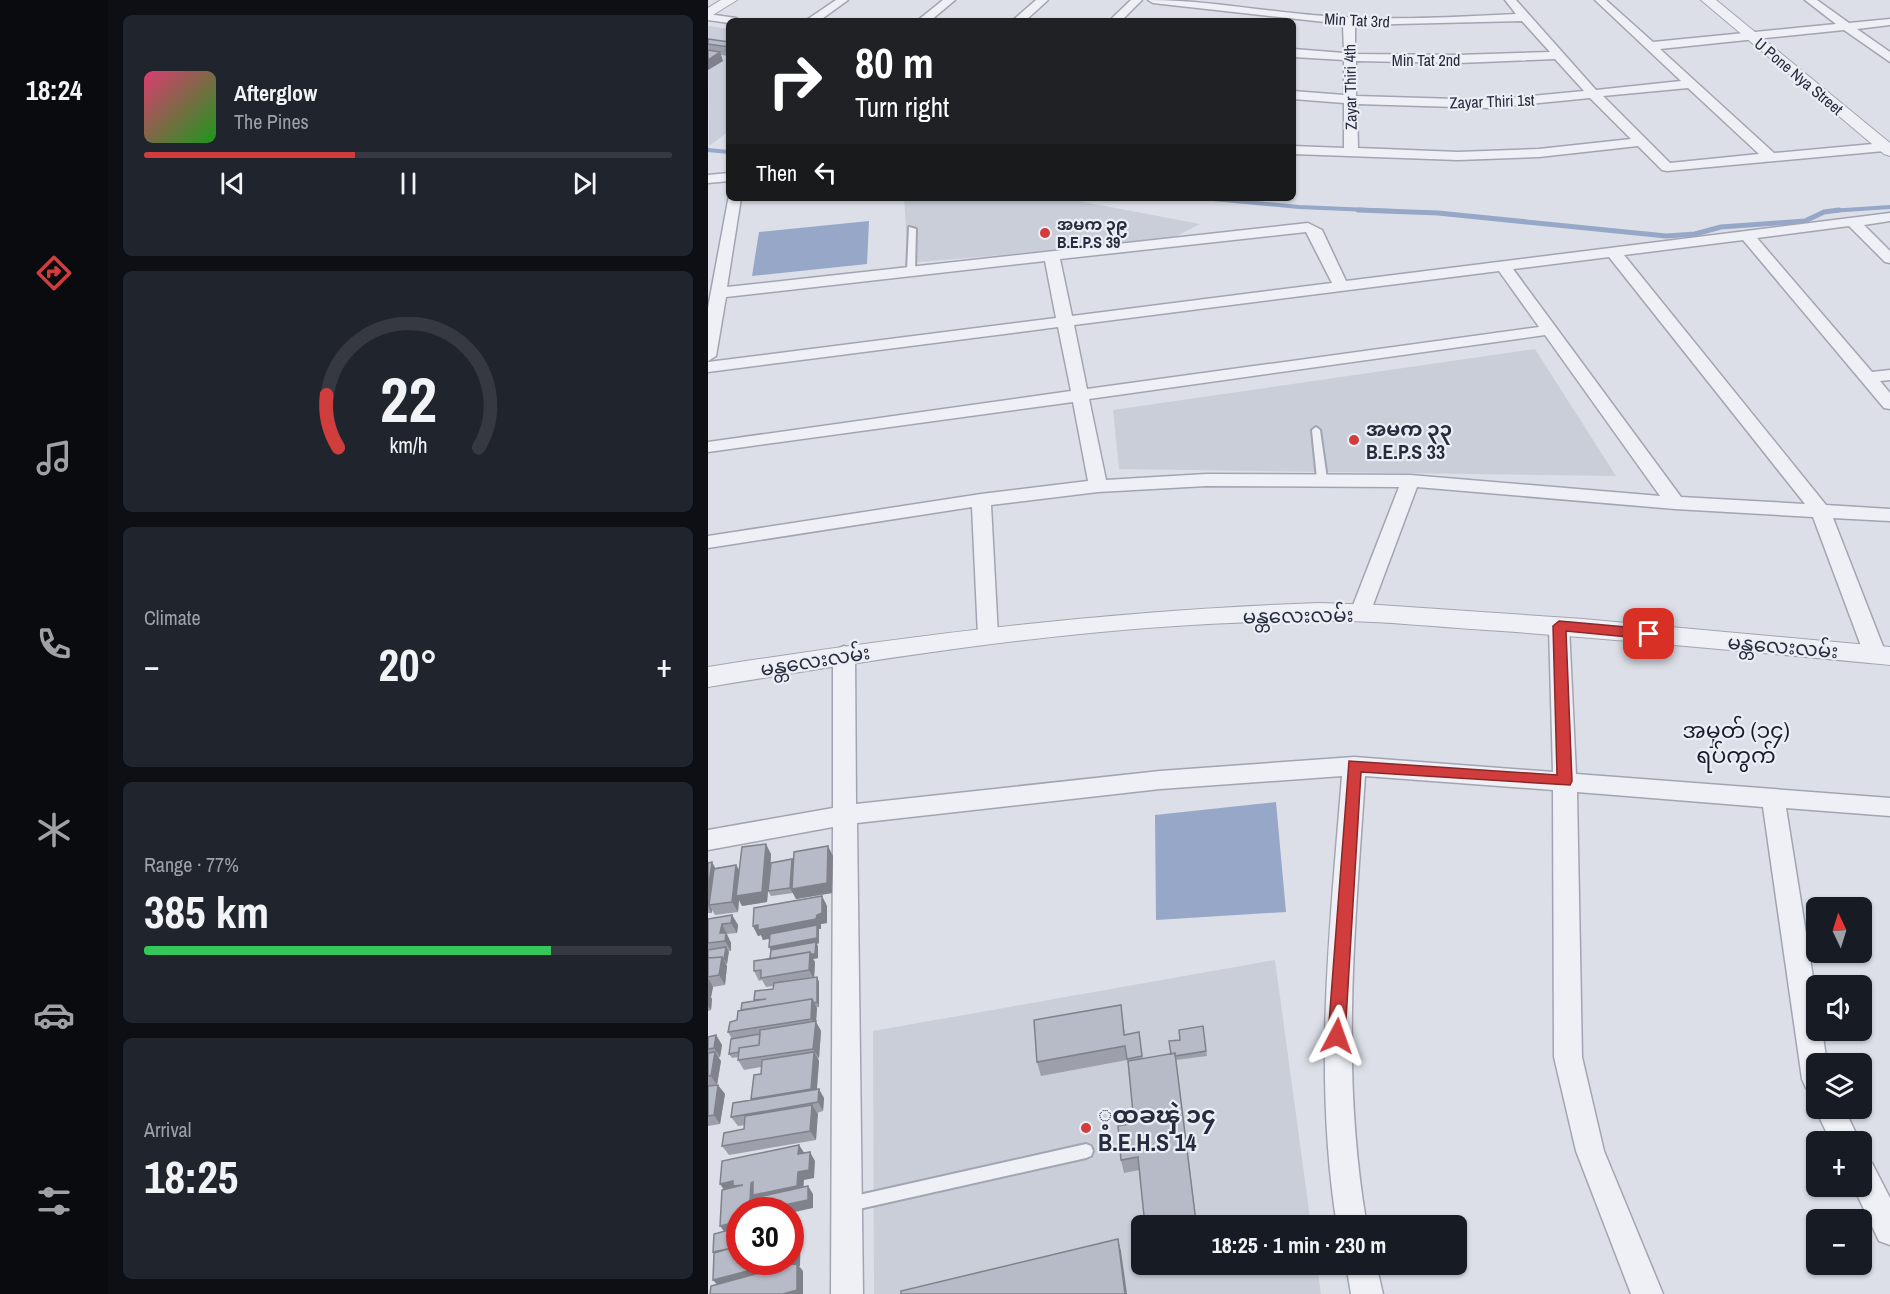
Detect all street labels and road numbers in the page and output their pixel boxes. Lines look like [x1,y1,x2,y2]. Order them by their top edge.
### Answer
street label: Min Tat 3rd [1324,7,1390,33]
street label: U Pone Nya Street [1750,32,1848,120]
street label: Zayar Thiri 4th [1338,44,1362,130]
street label: Min Tat 2nd [1392,49,1460,71]
street label: Zayar Thiri 1st [1449,89,1535,113]
street label: မန္တလေးလမ်း [1242,601,1354,632]
street label: မန္တလေးလမ်း [1726,628,1839,667]
street label: မန္တလေးလမ်း [758,638,872,685]

